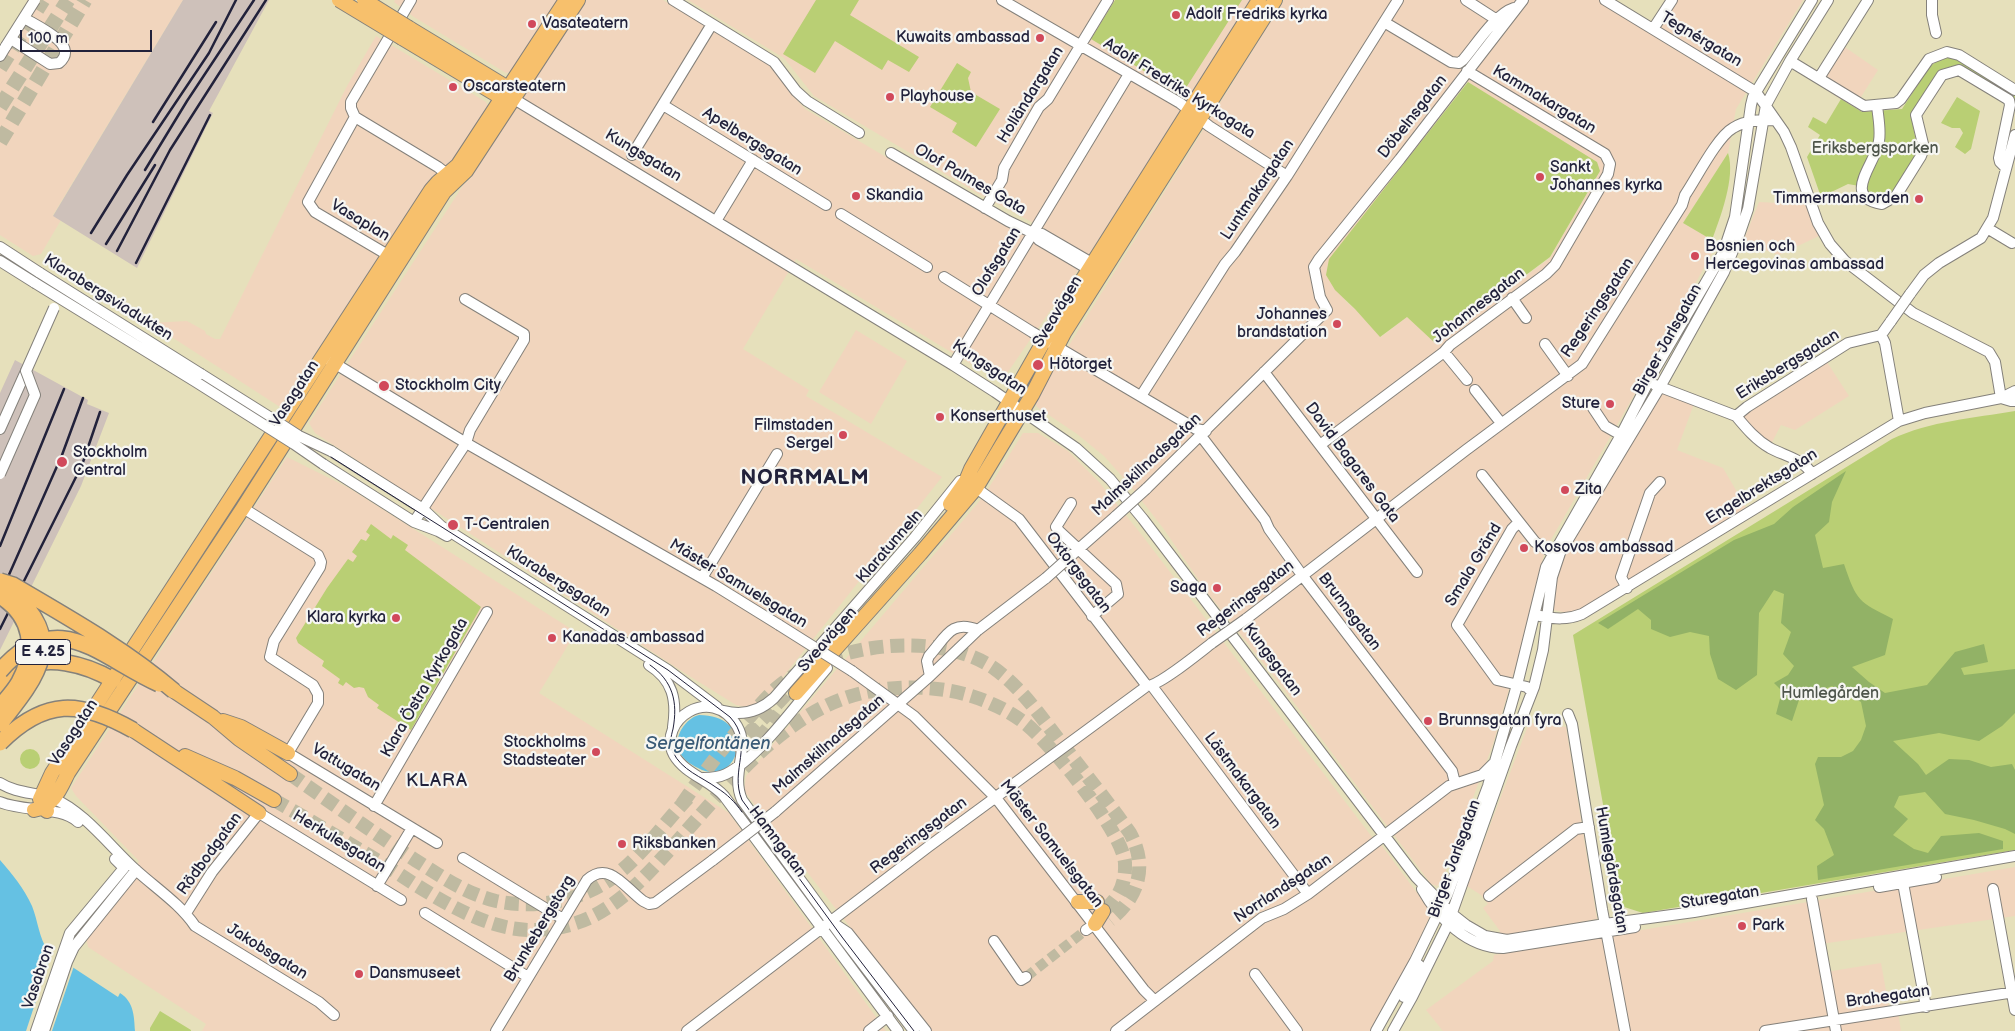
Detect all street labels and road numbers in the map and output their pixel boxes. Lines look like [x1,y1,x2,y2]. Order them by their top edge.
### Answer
street label: Tegnérgatan [1657,8,1745,72]
street label: Adolf Fredriks Kyrkogata [1100,34,1258,144]
street label: Holländargatan [994,43,1068,147]
street label: Kammakargatan [1489,61,1599,139]
street label: Döbelnsgatan [1375,72,1451,162]
street label: Apelbergsgatan [699,104,805,180]
street label: Kungsgatan [601,126,685,186]
street label: Luntmakargatan [1217,136,1299,244]
street label: Olof Palmes Gata [911,140,1029,220]
street label: Vasaplan [327,196,393,246]
street label: Olofsgatan [968,224,1026,300]
street label: Klarabergsviadukten [40,251,176,345]
street label: Regeringsgatan [1558,254,1638,362]
street label: Johannesgatan [1429,264,1529,348]
street label: Sveavägen [1029,273,1087,351]
street label: Birger Jarlsgatan [1629,281,1707,399]
street label: Eriksbergsgatan [1733,326,1843,404]
street label: Kungsgatan [948,336,1030,400]
street label: Vasagatan [266,357,324,431]
street label: David Bagares Gata [1301,399,1403,527]
street label: Malmskillnadsgatan [1088,409,1206,521]
street label: Engelbrektsgatan [1703,445,1821,529]
street label: Klaratunneln [853,506,927,588]
street label: Smala Gränd [1442,520,1506,610]
street label: Oxtorgsgatan [1041,529,1115,617]
street label: Mäster Samuelsgatan [666,535,810,633]
street label: Klarabergsgatan [502,542,614,622]
street label: Regeringsgatan [1194,556,1298,642]
street label: Brunnsgatan [1314,569,1384,655]
street label: Sveavägen [794,603,862,677]
street label: Klara Östra Kyrkogata [377,615,473,761]
street label: Kungsgatan [1238,620,1306,700]
road number: E 4.25 [15,640,70,664]
street label: Malmskillnadsgatan [769,691,889,799]
street label: Vasagatan [45,696,103,770]
street label: Lästmakargatan [1199,729,1285,833]
street label: Vattugatan [308,740,384,796]
street label: Mäster Samuelsgatan [995,776,1107,912]
street label: Regeringsgatan [867,793,971,879]
street label: Birger Jarlsgatan [1425,797,1485,921]
street label: Hamngatan [744,803,810,881]
street label: Humlegårdsgatan [1590,805,1632,935]
street label: Herkulesgatan [289,807,389,877]
street label: Rödbodgatan [174,809,246,899]
street label: Norrlandsgatan [1231,850,1335,928]
street label: Brunkebergstorg [501,872,579,986]
street label: Sturegatan [1679,882,1761,914]
street label: Jakobsgatan [223,920,311,984]
street label: Vasabron [19,942,59,1012]
street label: Brahegatan [1845,982,1931,1012]

